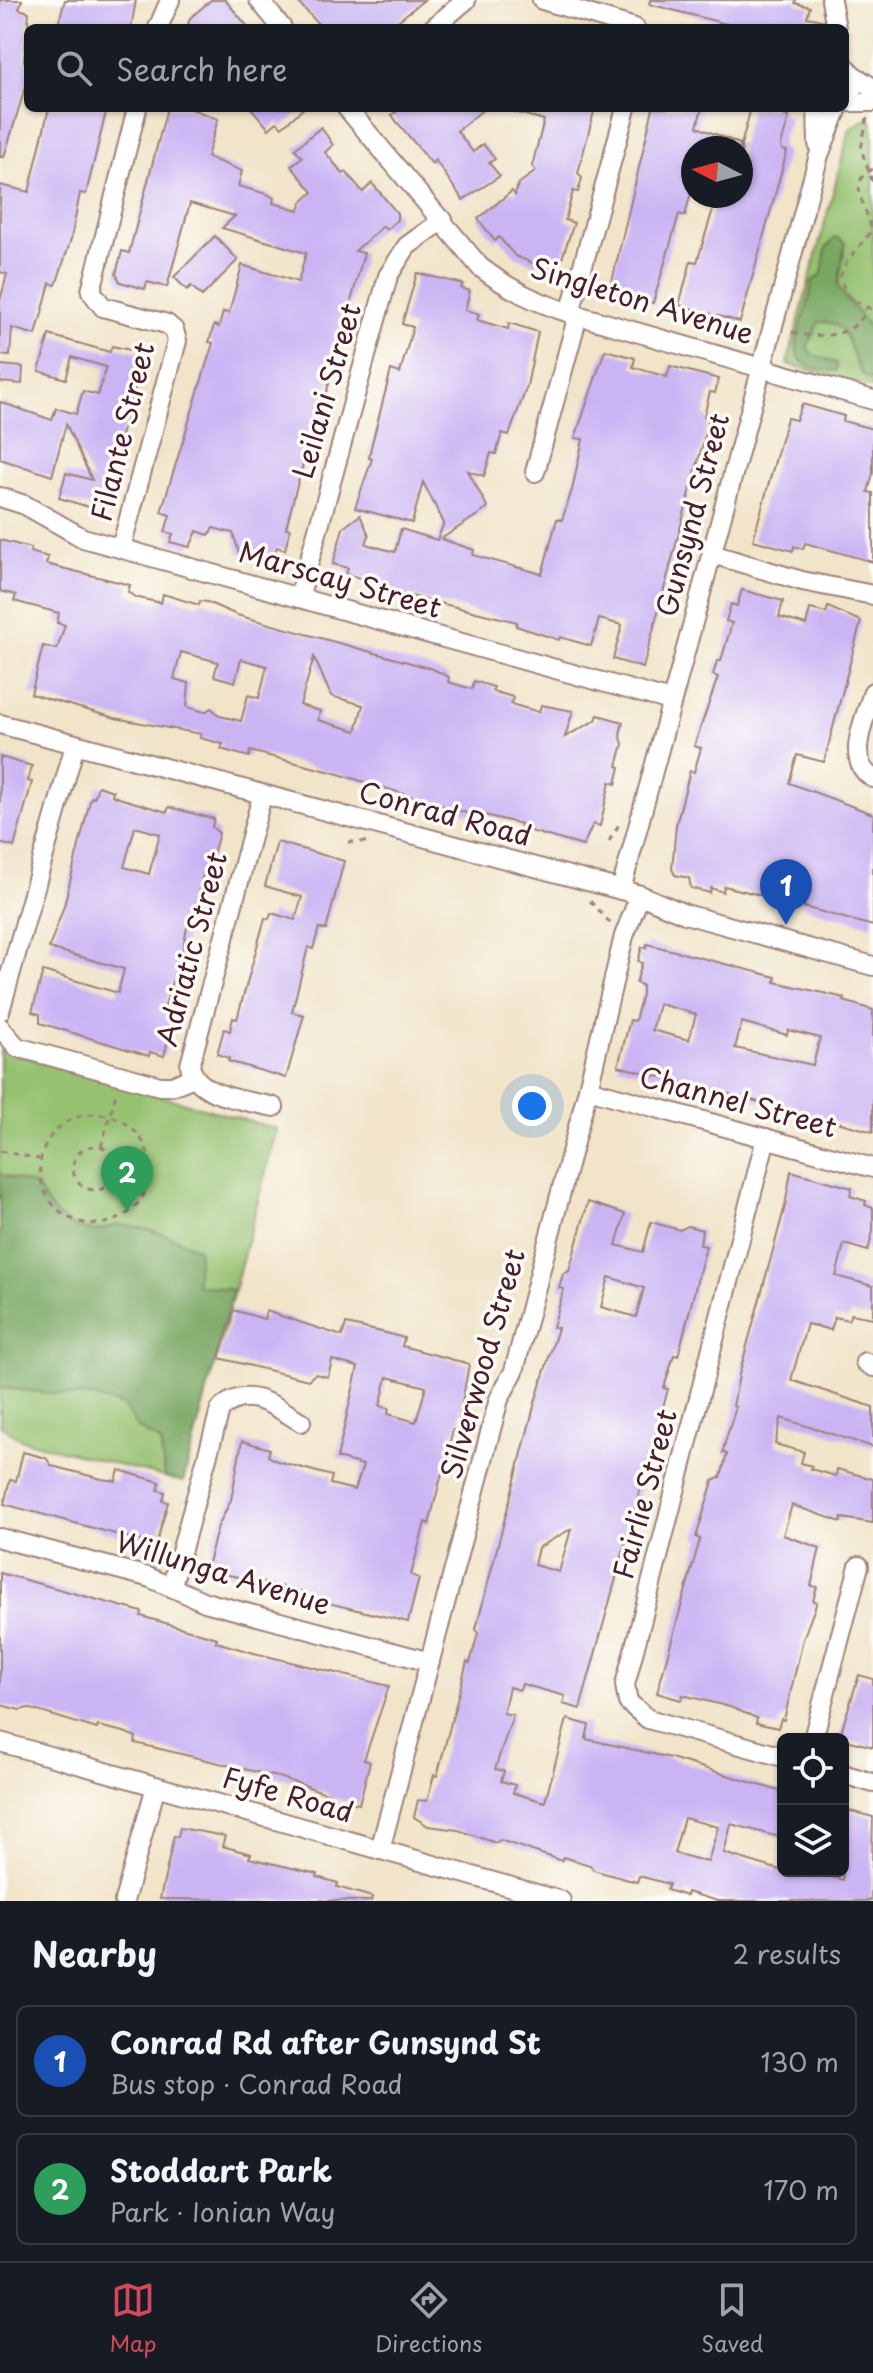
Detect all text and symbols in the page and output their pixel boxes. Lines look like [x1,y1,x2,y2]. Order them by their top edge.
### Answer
search box [24,24,849,112]
icon: search [52,46,96,90]
text: Search here [116,46,288,91]
north arrow [681,136,753,208]
street label: Singleton Avenue [526,245,759,354]
street label: Leilani Street [280,298,371,483]
street label: Filante Street [79,337,165,526]
street label: Gunsynd Street [644,408,739,621]
street label: Marscay Street [234,529,447,628]
street label: Conrad Road [354,769,537,856]
street label: Adriatic Street [144,847,237,1051]
pin: 1 [760,859,812,925]
street label: Channel Street [635,1054,842,1148]
your location [512,1086,552,1126]
pin: 2 [101,1146,153,1212]
street label: Silverwood Street [428,1243,535,1484]
street label: Fairlie Street [600,1404,687,1583]
street label: Willunga Avenue [111,1518,336,1625]
map controls [777,1733,849,1877]
button: locate [777,1733,849,1805]
street label: Fyfe Road [218,1754,359,1833]
button: layers [777,1805,849,1877]
text: Nearby [32,1927,157,1979]
text: 2 results [733,1934,841,1973]
text: Conrad Rd after Gunsynd St [110,2019,541,2064]
text: 1 [54,2042,66,2081]
text: 130 m [760,2042,839,2081]
text: Bus stop · Conrad Road [110,2064,403,2103]
text: Stoddart Park [110,2147,332,2192]
text: 2 [51,2170,69,2209]
text: 170 m [764,2170,839,2209]
text: Park · Ionian Way [110,2192,335,2231]
tab: Map [109,2278,156,2359]
tab: Directions [375,2278,482,2359]
tab: Saved [701,2278,764,2359]

